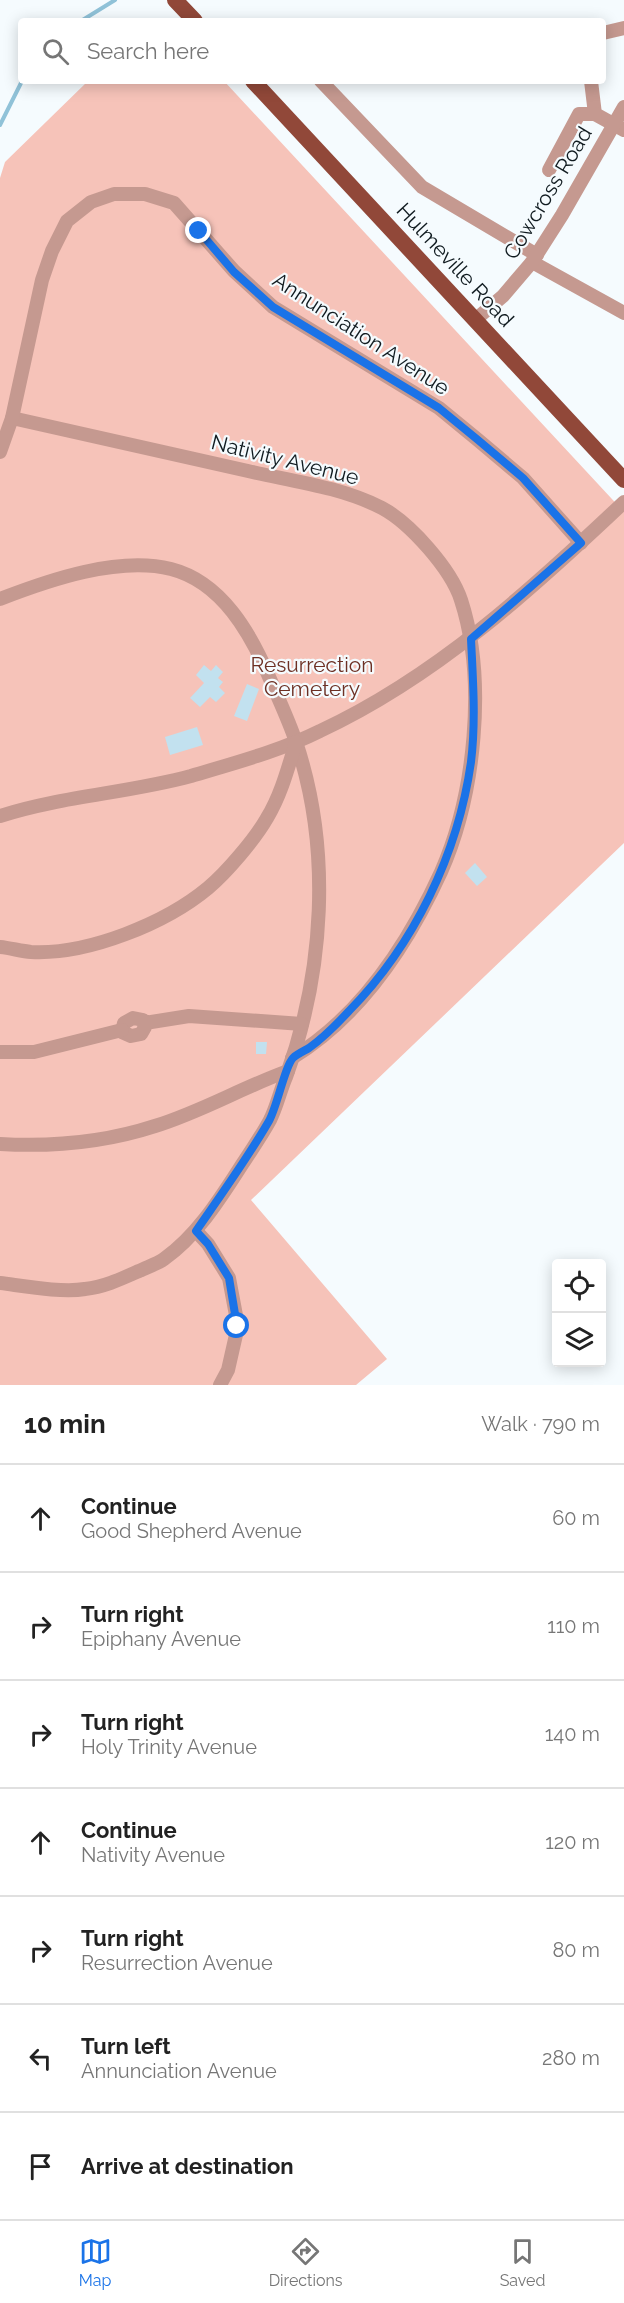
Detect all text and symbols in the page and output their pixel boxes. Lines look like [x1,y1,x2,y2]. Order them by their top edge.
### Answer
search box [18,18,606,84]
icon: search [39,35,72,68]
text: Search here [87,38,209,64]
street label: Cowcross Road [498,122,597,264]
street label: Hulmeville Road [392,198,519,332]
route end [185,217,211,243]
street label: Annunciation Avenue [268,267,454,400]
street label: Nativity Avenue [209,429,361,490]
park label: Resurrection Cemetery [251,652,373,701]
map controls [552,1259,606,1367]
button: locate [552,1259,606,1313]
route start [223,1312,249,1338]
button: layers [552,1313,606,1367]
text: 10 min [24,1409,106,1439]
text: Walk · 790 m [481,1412,600,1436]
text: Continue [81,1493,177,1519]
icon: ahead [24,1502,57,1535]
text: 60 m [552,1506,600,1530]
text: Good Shepherd Avenue [81,1519,302,1543]
text: Turn right [81,1601,184,1627]
icon: right [24,1610,57,1643]
text: 110 m [547,1614,600,1638]
text: Epiphany Avenue [81,1627,241,1651]
text: Turn right [81,1709,184,1735]
icon: right [24,1718,57,1751]
text: 140 m [545,1722,600,1746]
text: Holy Trinity Avenue [81,1735,257,1759]
text: Continue [81,1817,177,1843]
icon: ahead [24,1826,57,1859]
text: 120 m [545,1830,600,1854]
text: Nativity Avenue [81,1843,225,1867]
text: Turn right [81,1925,184,1951]
icon: right [24,1934,57,1967]
text: 80 m [552,1938,600,1962]
text: Resurrection Avenue [81,1951,273,1975]
text: Turn left [81,2033,171,2059]
icon: left [24,2042,57,2075]
text: 280 m [542,2046,600,2070]
text: Annunciation Avenue [81,2059,277,2083]
icon: arrive [24,2150,57,2183]
text: Arrive at destination [81,2153,294,2179]
tab: Map [79,2235,112,2290]
tab: Directions [269,2235,343,2290]
tab: Saved [500,2235,545,2290]

